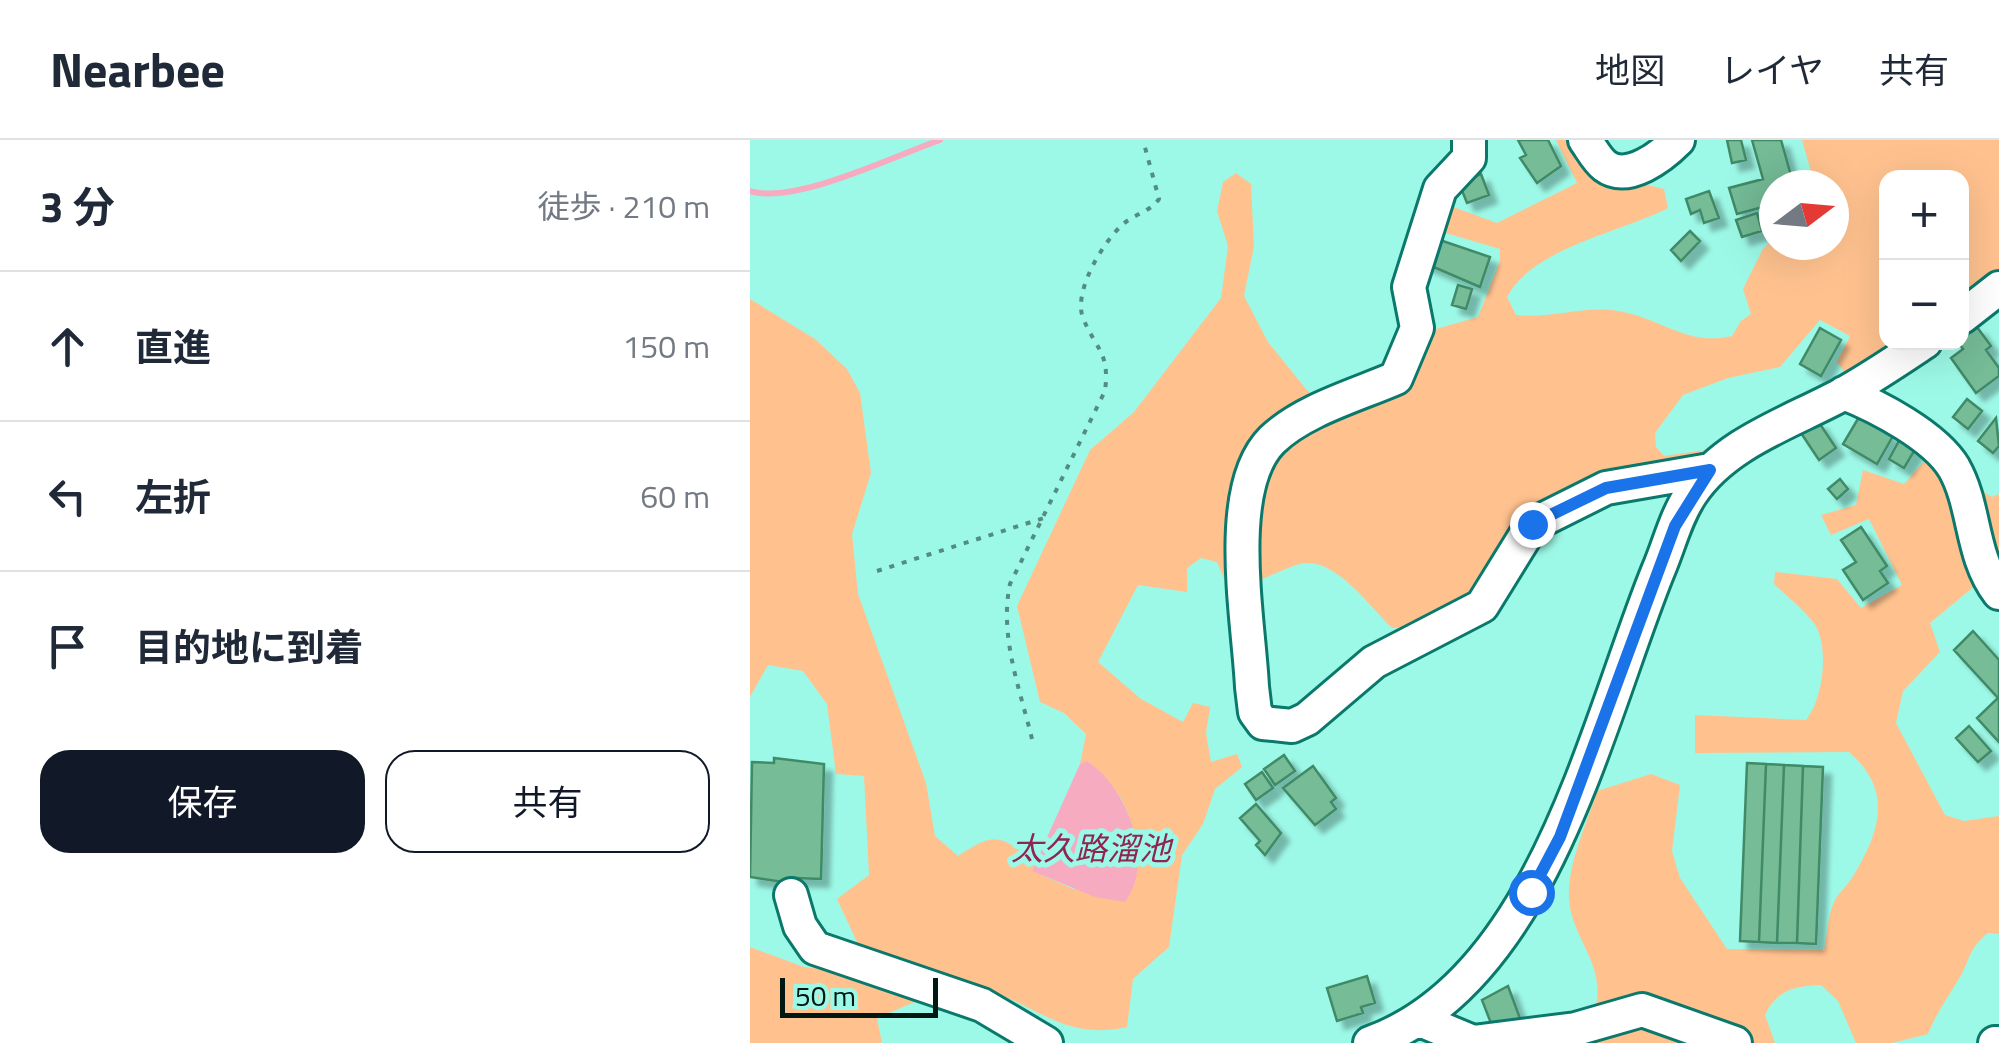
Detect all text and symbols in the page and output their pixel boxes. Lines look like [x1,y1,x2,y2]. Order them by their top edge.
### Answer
text: Nearbee [50,33,225,106]
text: 地図 [1595,43,1665,97]
text: レイヤ [1720,43,1824,97]
text: 共有 [1879,43,1949,97]
north arrow [1759,170,1849,260]
map controls [1879,170,1969,350]
button: + [1879,170,1969,260]
text: 3 分 [40,174,115,238]
text: 徒歩 · 210 m [537,182,710,230]
button: − [1879,260,1969,350]
text: 直進 [135,318,211,376]
icon: ahead [40,319,95,374]
text: 150 m [622,322,710,370]
text: 左折 [135,468,211,526]
icon: left [40,469,95,524]
text: 60 m [640,472,710,520]
route end [1510,502,1556,548]
text: 目的地に到着 [135,618,363,676]
icon: arrive [40,619,95,674]
button: 保存 [40,750,365,853]
button: 共有 [385,750,710,853]
water label: 太久路溜池 [1011,824,1174,872]
route start [1509,870,1555,916]
scale bar [780,973,938,1018]
text: 50 m [795,974,856,1017]

